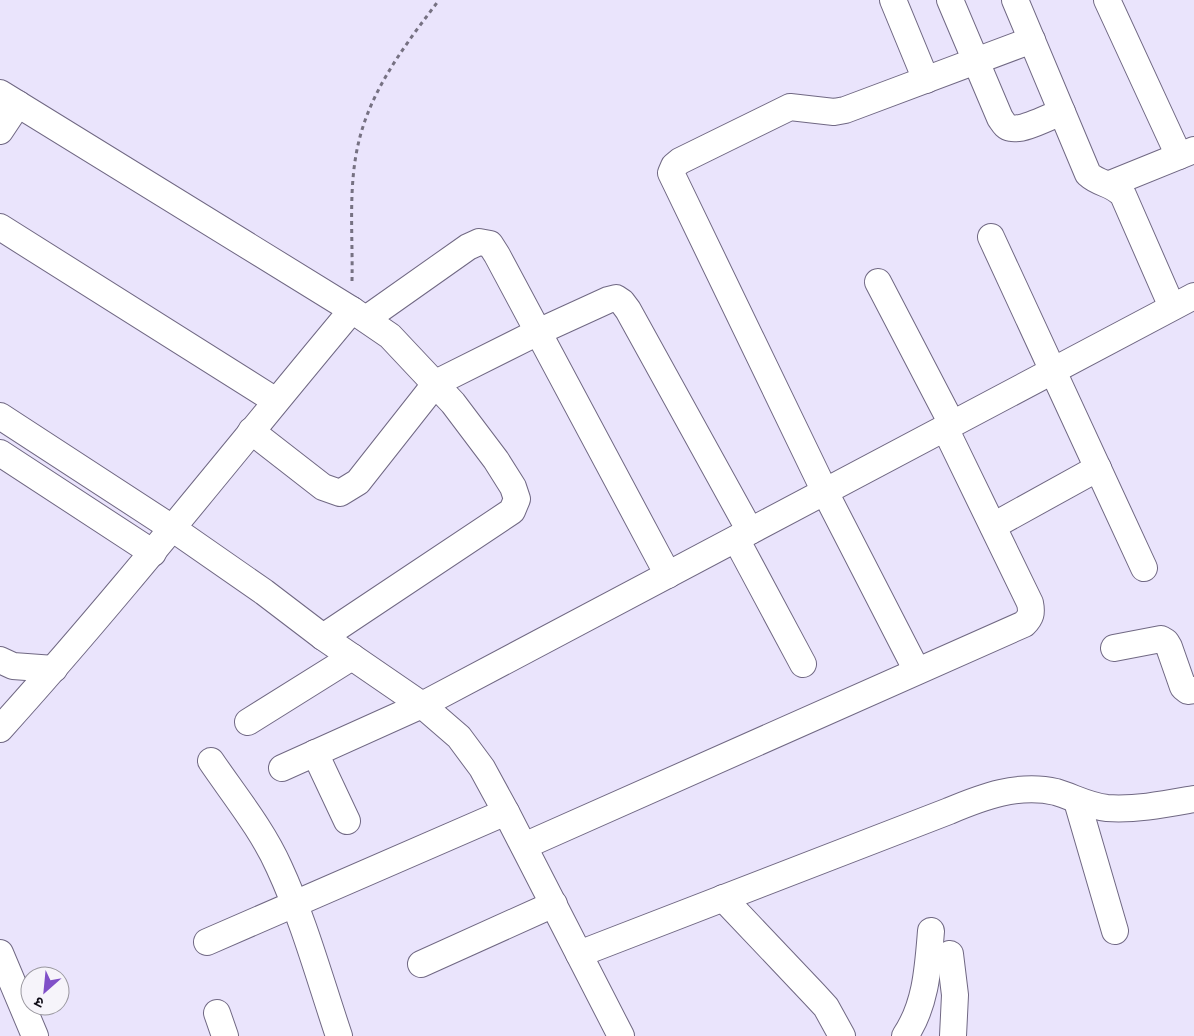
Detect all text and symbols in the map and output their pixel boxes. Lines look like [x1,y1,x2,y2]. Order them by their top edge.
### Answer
north arrow [20,966,70,1016]
text: उ [31,992,47,1012]

